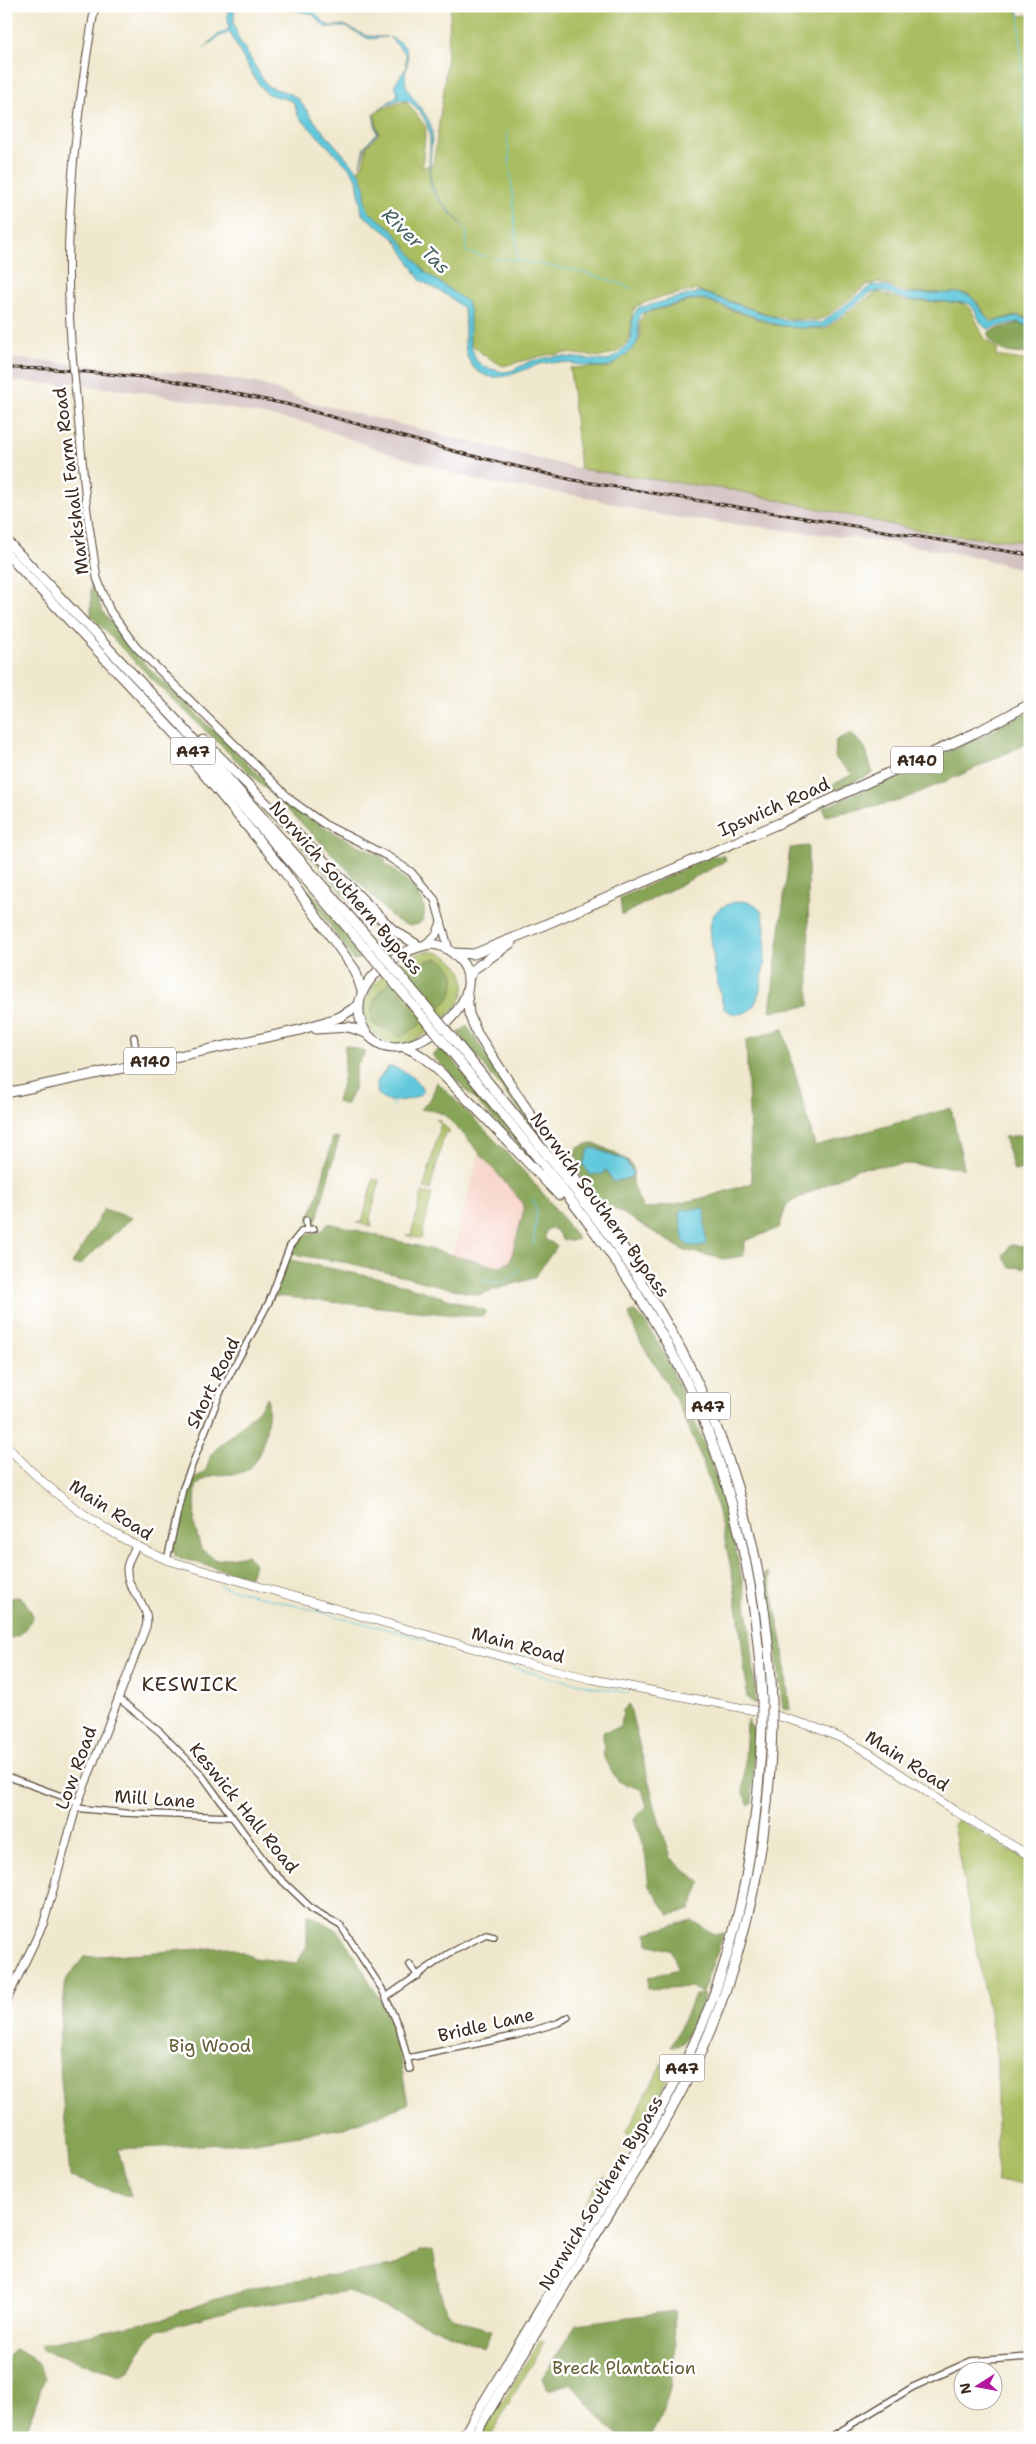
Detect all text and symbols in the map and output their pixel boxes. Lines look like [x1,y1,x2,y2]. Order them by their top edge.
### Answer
water label: River Tas [377,202,455,280]
street label: Markshall Farm Road [48,386,94,576]
road number: A47 [170,738,216,764]
road number: A140 [891,746,943,774]
street label: Ipswich Road [715,772,833,842]
street label: Norwich Southern Bypass [264,796,428,980]
road number: A140 [124,1048,176,1074]
street label: Norwich Southern Bypass [525,1108,675,1302]
street label: Short Road [181,1333,245,1433]
road number: A47 [686,1392,730,1420]
street label: Main Road [64,1474,158,1546]
street label: Main Road [469,1621,567,1669]
district label: KESWICK [141,1671,239,1697]
street label: Low Road [50,1723,102,1813]
street label: Main Road [860,1725,954,1797]
street label: Keswick Hall Road [184,1738,304,1878]
street label: Mill Lane [114,1784,196,1814]
street label: Bridle Lane [435,2002,537,2048]
park label: Big Wood [169,2034,251,2058]
road number: A47 [660,2054,704,2082]
street label: Norwich Southern Bypass [533,2091,669,2295]
park label: Breck Plantation [552,2356,696,2380]
north arrow [954,2362,1004,2412]
text: N [955,2381,975,2396]

